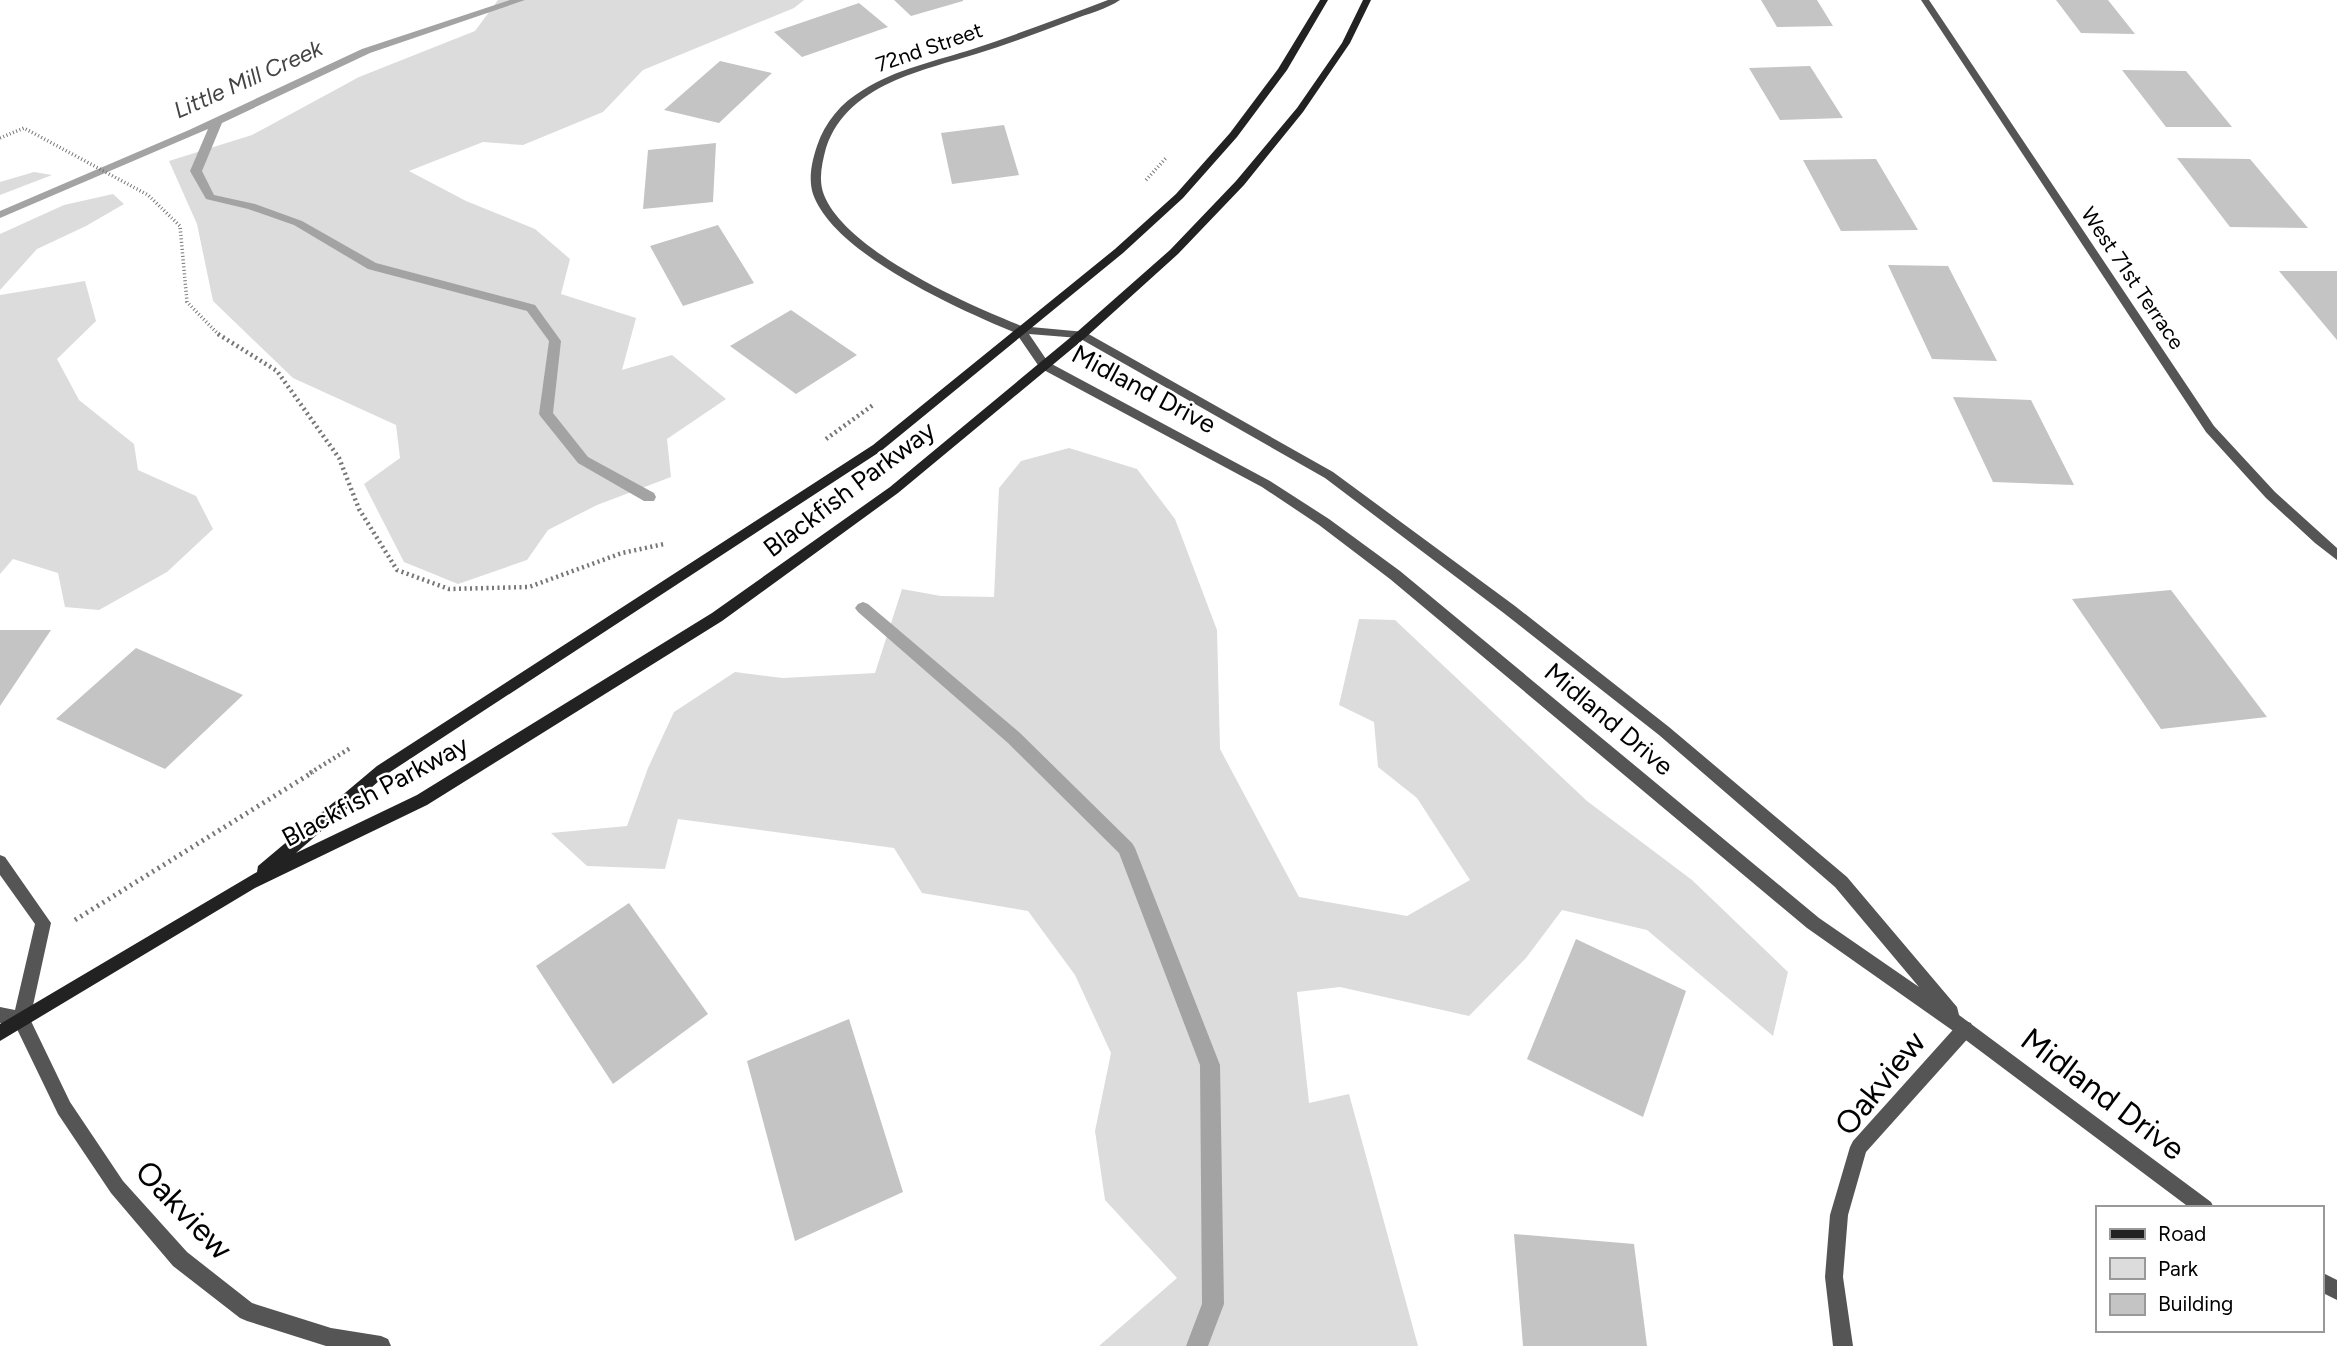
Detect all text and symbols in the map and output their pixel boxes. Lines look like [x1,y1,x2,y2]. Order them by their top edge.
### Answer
street label: 72nd Street [872,17,986,77]
water label: Little Mill Creek [169,33,328,124]
street label: West 71st Terrace [2076,202,2190,354]
street label: Midland Drive [1067,338,1221,440]
street label: Blackfish Parkway [757,414,941,564]
street label: Midland Drive [1538,656,1680,782]
street label: Blackfish Parkway [276,728,474,854]
street label: Midland Drive [2014,1020,2192,1168]
street label: Oakview [1827,1023,1933,1143]
street label: Oakview [128,1153,240,1267]
legend [2096,1206,2323,1332]
text: Road [2158,1221,2206,1246]
text: Park [2158,1256,2199,1281]
text: Building [2158,1291,2233,1316]

